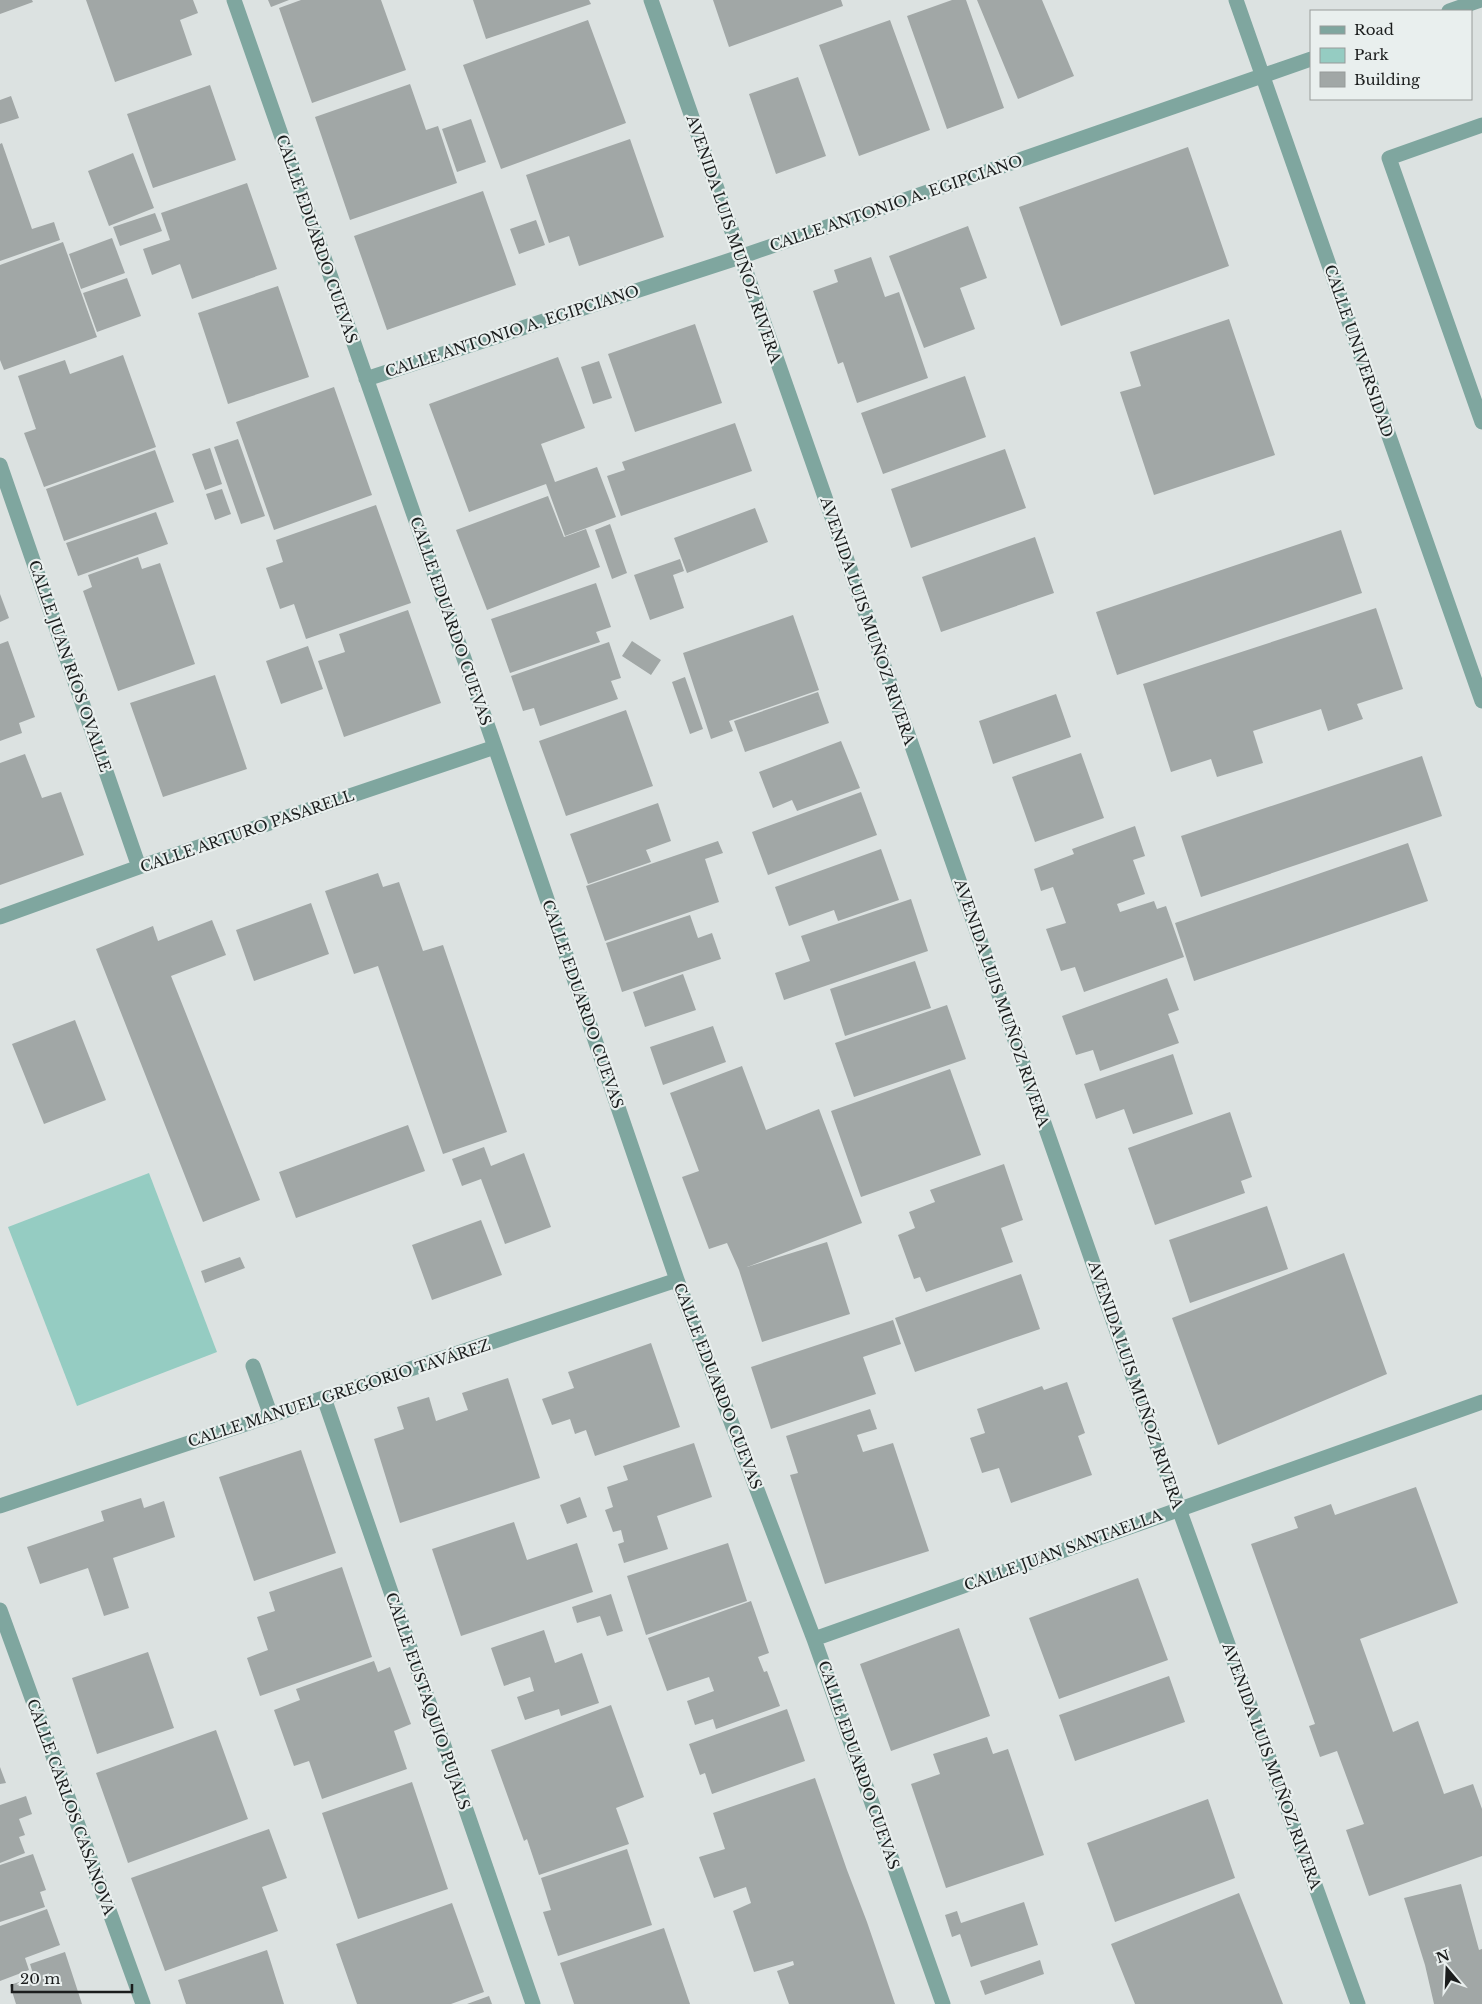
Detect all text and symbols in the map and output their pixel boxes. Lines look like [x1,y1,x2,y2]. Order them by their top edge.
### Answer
legend [1310,10,1472,100]
text: Road [1354,20,1394,39]
text: Park [1354,45,1390,64]
text: Building [1354,70,1421,89]
street label: AVENIDA LUIS MUÑOZ RIVERA [682,111,786,366]
street label: CALLE EDUARDO CUEVAS [272,132,362,346]
street label: CALLE ANTONIO A. EGIPCIANO [767,151,1025,255]
street label: CALLE UNIVERSIDAD [1320,262,1398,440]
street label: CALLE ANTONIO A. EGIPCIANO [382,281,642,381]
street label: AVENIDA LUIS MUÑOZ RIVERA [816,493,920,748]
street label: CALLE EDUARDO CUEVAS [406,514,496,728]
street label: CALLE JUAN RÍOS OVALLE [25,558,115,775]
street label: CALLE ARTURO PASARELL [138,785,356,877]
street label: AVENIDA LUIS MUÑOZ RIVERA [950,875,1054,1130]
street label: CALLE EDUARDO CUEVAS [538,897,628,1111]
street label: AVENIDA LUIS MUÑOZ RIVERA [1084,1257,1188,1512]
street label: CALLE EDUARDO CUEVAS [670,1280,766,1492]
street label: CALLE MANUEL GREGORIO TAVÁREZ [185,1335,493,1451]
street label: CALLE JUAN SANTAELLA [961,1505,1165,1595]
street label: CALLE EUSTAQUIO PUJALS [382,1590,474,1812]
street label: AVENIDA LUIS MUÑOZ RIVERA [1218,1639,1326,1892]
street label: CALLE EDUARDO CUEVAS [814,1658,904,1872]
street label: CALLE CARLOS CASANOVA [23,1696,119,1918]
north arrow [1422,1944,1472,1994]
text: N [1434,1946,1452,1967]
scale bar [12,1962,132,1994]
text: 20 m [20,1969,60,1988]

